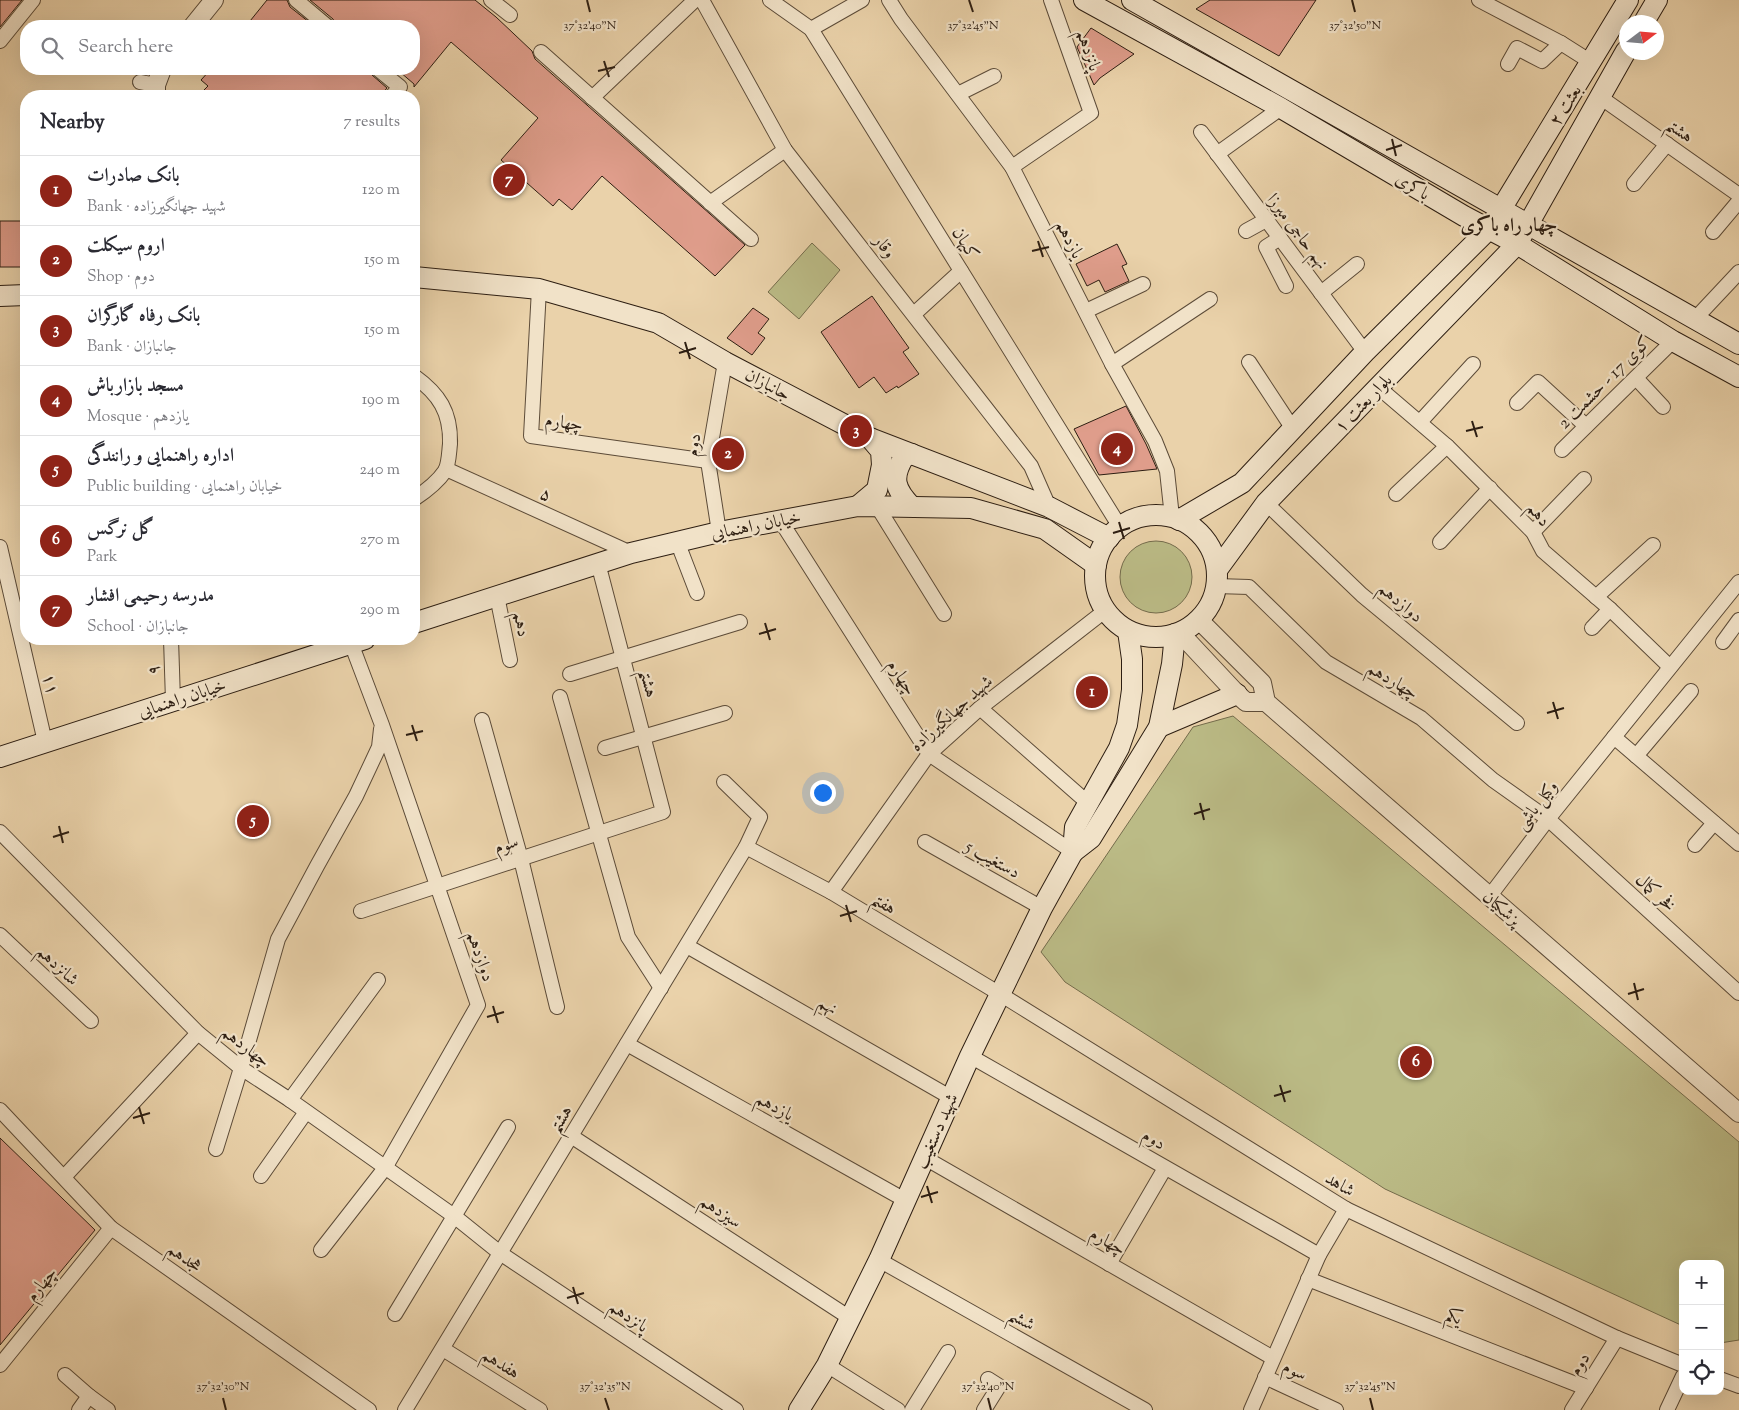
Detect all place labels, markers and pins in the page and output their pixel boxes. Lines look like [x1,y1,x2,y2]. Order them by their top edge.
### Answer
pin: 7 [493,161,525,199]
pin: 3 [840,412,872,450]
pin: 4 [1101,430,1133,468]
pin: 2 [712,435,744,473]
pin: 1 [1076,673,1108,711]
pin: 5 [237,802,269,840]
pin: 6 [1400,1043,1432,1081]

